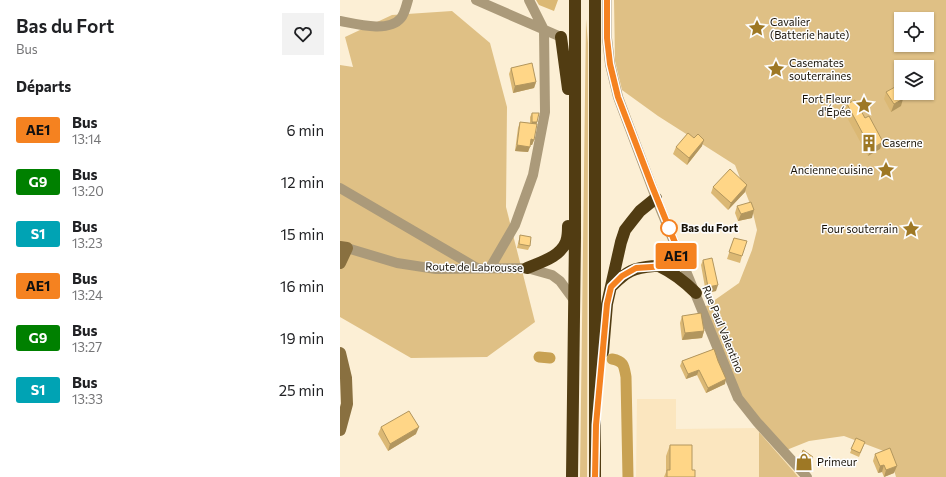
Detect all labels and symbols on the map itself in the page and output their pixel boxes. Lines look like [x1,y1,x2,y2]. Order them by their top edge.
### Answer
place label: Cavalier (Batterie haute) [770,15,849,41]
place icon: Cavalier (Batterie haute) [747,18,767,38]
place label: Casemates souterraines [789,56,851,82]
place icon: Casemates souterraines [766,59,786,79]
place label: Fort Fleur d'Épée [802,92,852,118]
place icon: Fort Fleur d'Épée [854,95,874,115]
building icon: Caserne [859,133,879,153]
place label: Caserne [882,136,923,149]
place icon: Ancienne cuisine [876,160,896,180]
place label: Ancienne cuisine [790,163,873,176]
marker: Bas du Fort [660,219,678,237]
place icon: Four souterrain [901,219,921,239]
place label: Bas du Fort [681,221,738,234]
place label: Four souterrain [821,222,898,235]
line badge: AE1 [653,243,699,269]
street label: Route de Labrousse [425,259,523,274]
street label: Rue Paul Valentino [700,283,747,375]
shop icon: Primeur [794,452,814,472]
place label: Primeur [817,455,858,468]

